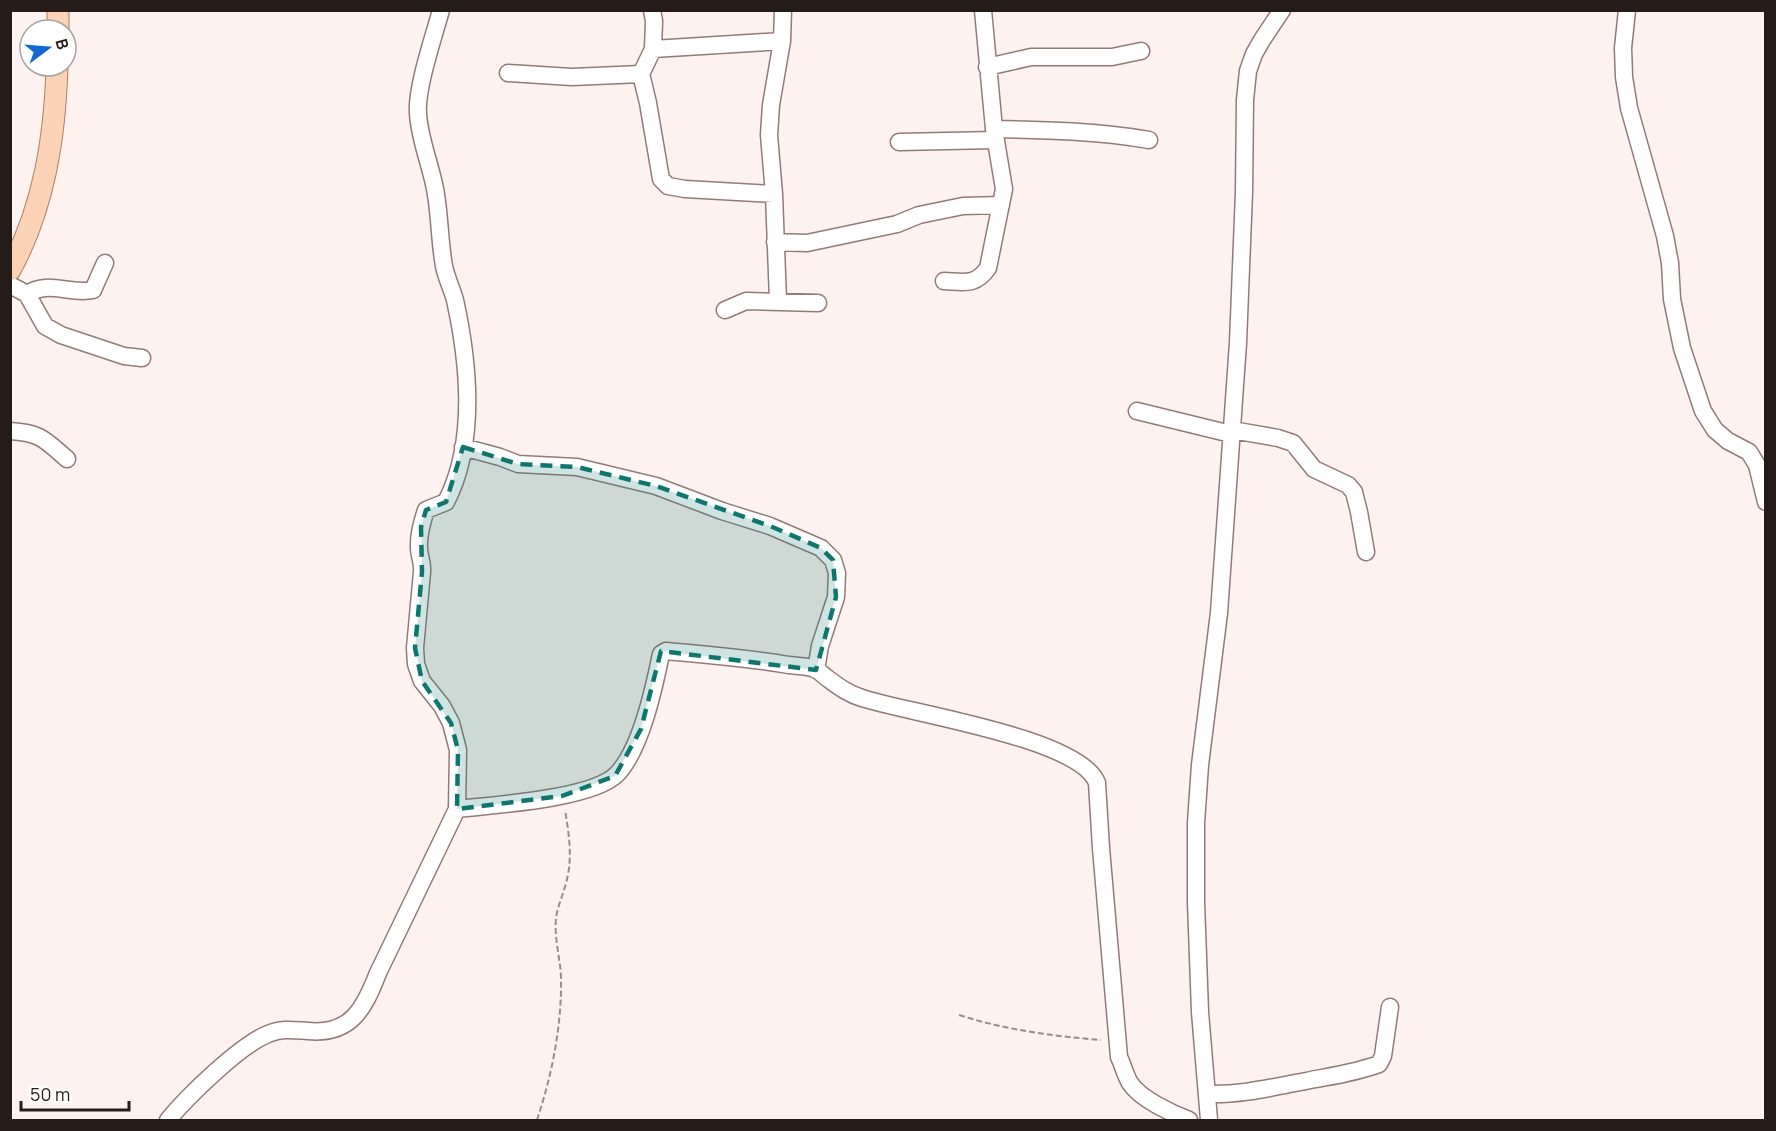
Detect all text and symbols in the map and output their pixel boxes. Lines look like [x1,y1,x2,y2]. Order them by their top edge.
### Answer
north arrow [18,18,78,78]
text: B [50,36,74,52]
scale bar [21,1074,129,1112]
text: 50 m [30,1082,70,1106]

